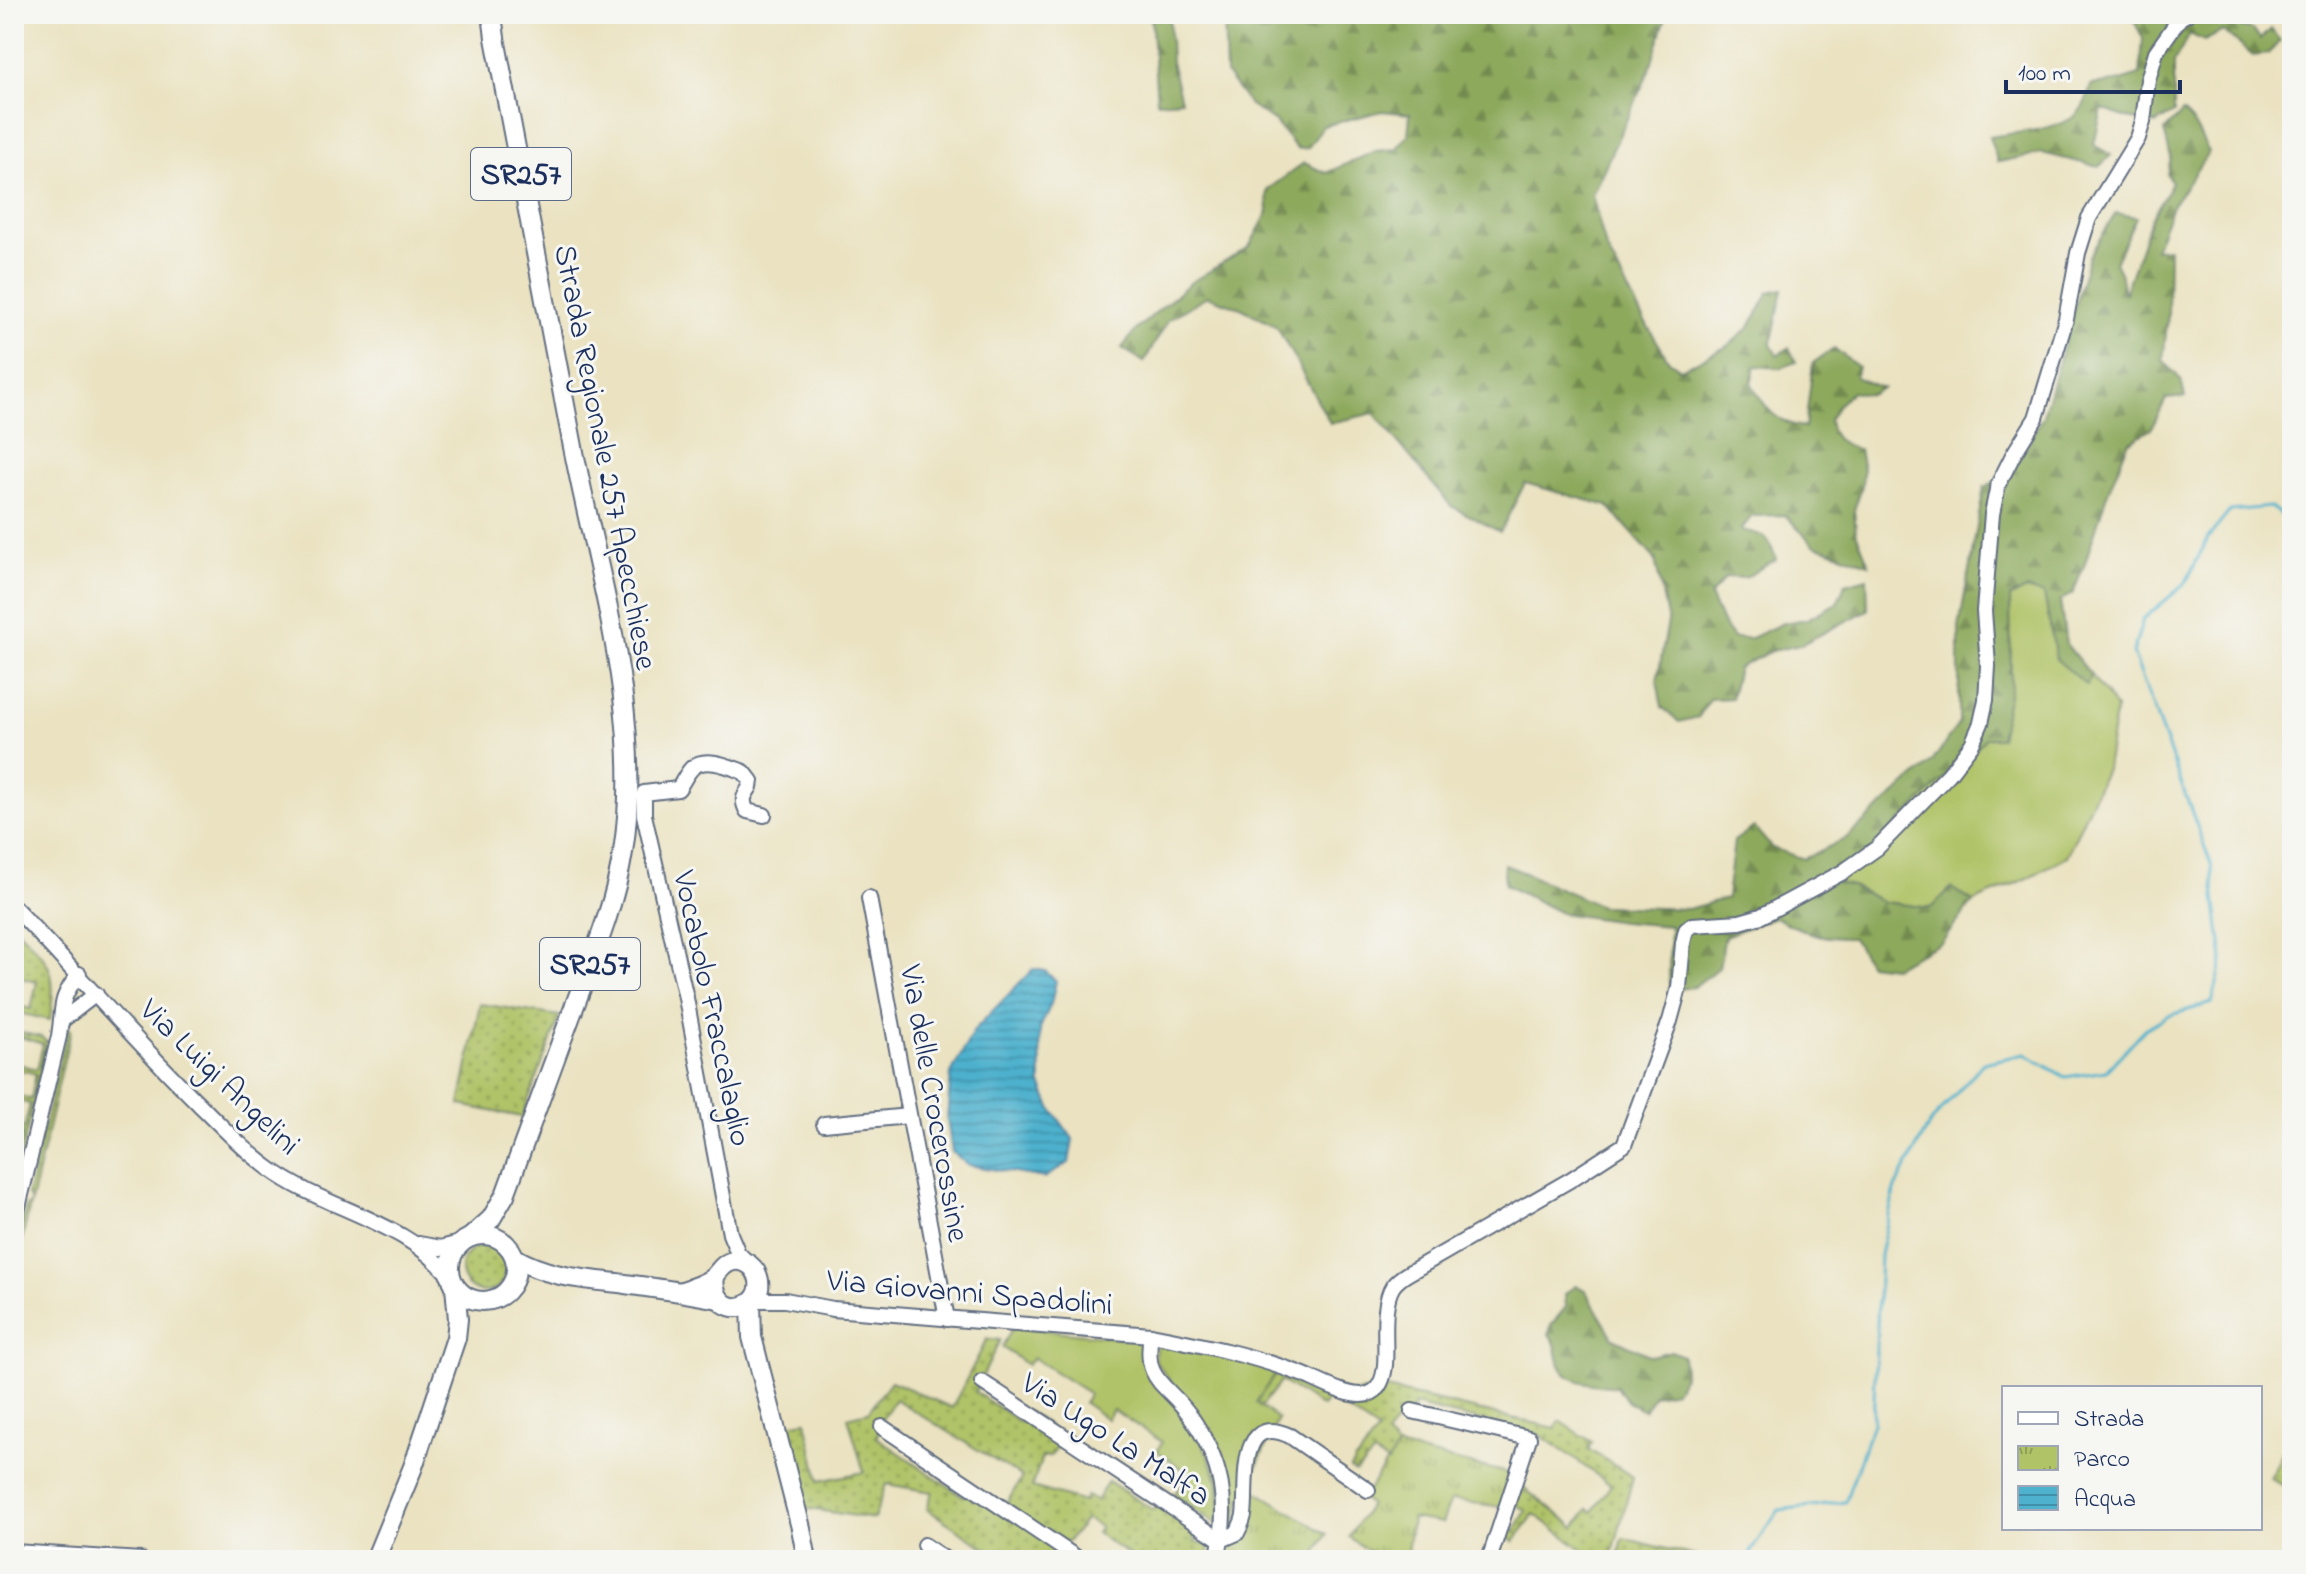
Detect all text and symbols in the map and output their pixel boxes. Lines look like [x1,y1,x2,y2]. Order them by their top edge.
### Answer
scale bar [2006,44,2180,94]
text: 100 m [2018,57,2071,92]
road number: SR257 [471,148,571,200]
street label: Strada Regionale 257 Apecchiese [539,241,668,675]
street label: Vocabolo Fraccalaglio [658,866,763,1151]
road number: SR257 [540,938,640,990]
street label: Via delle Crocerossine [885,960,980,1247]
street label: Via Luigi Angelini [127,988,310,1168]
street label: Via Giovanni Spadolini [824,1258,1115,1330]
street label: Via Ugo La Malfa [1010,1361,1219,1520]
legend [2002,1386,2262,1530]
text: Strada [2074,1403,2144,1438]
text: Parco [2074,1443,2130,1478]
text: Acqua [2074,1483,2136,1518]

